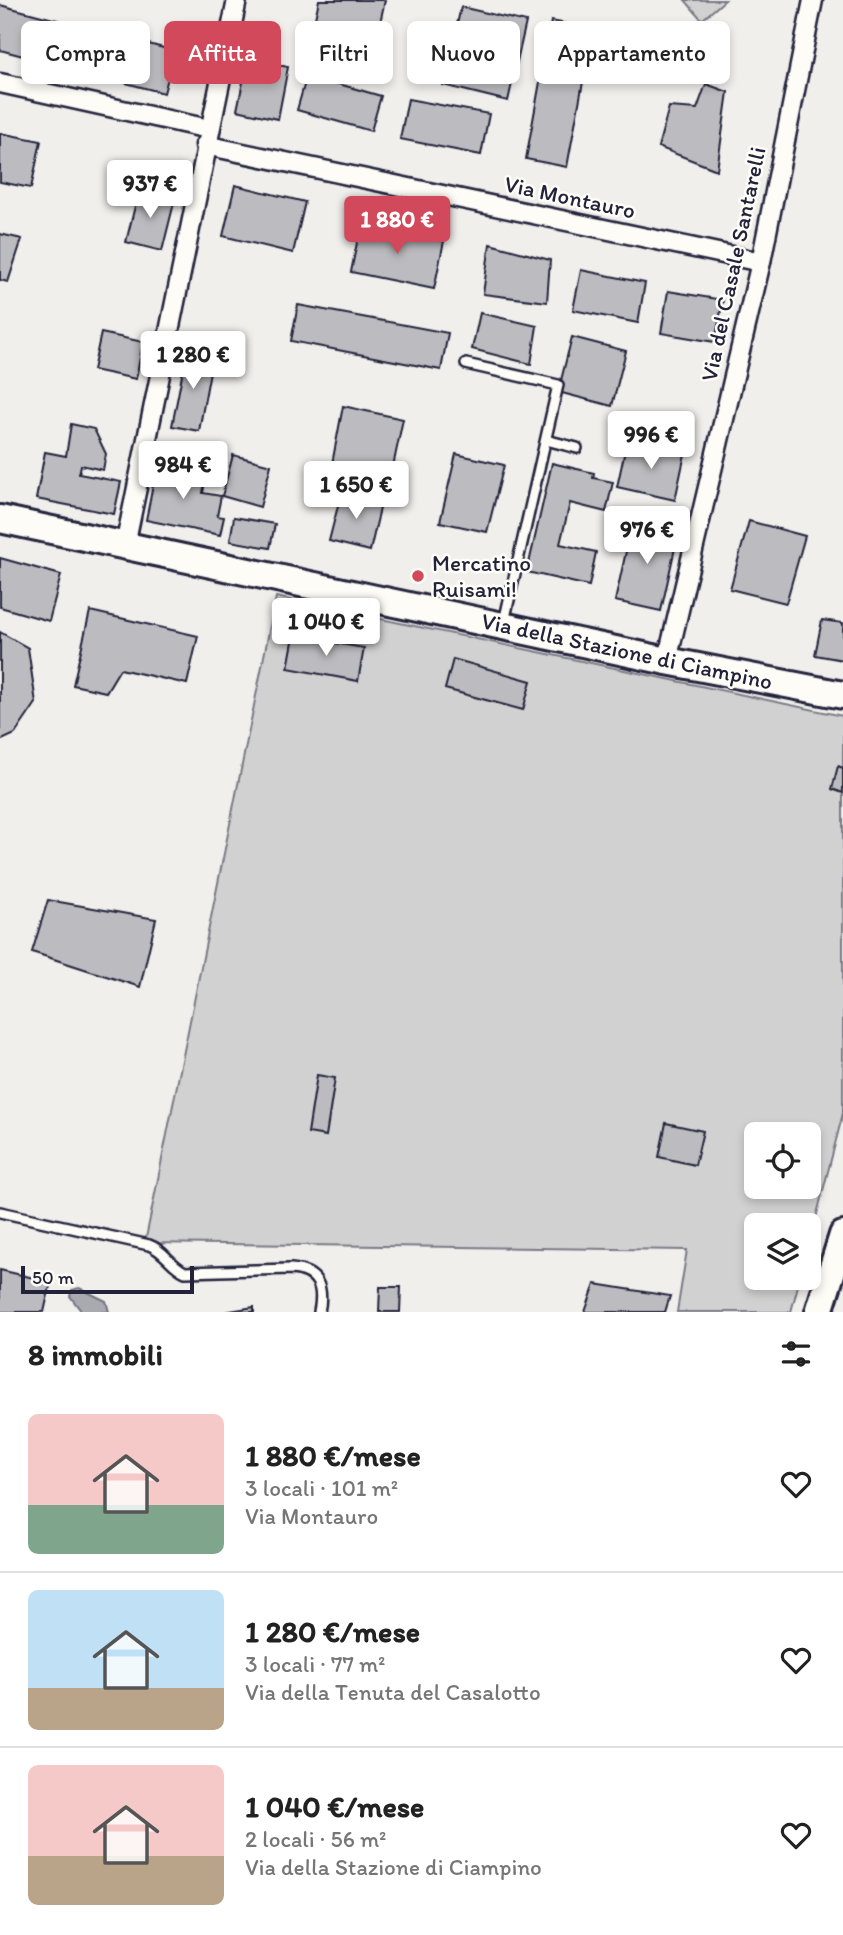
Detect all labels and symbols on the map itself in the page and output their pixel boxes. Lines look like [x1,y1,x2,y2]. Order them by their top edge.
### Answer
street label: Via del Casale Santarelli [694,144,772,384]
pin: 937 € [101,160,199,220]
street label: Via Montauro [502,169,638,225]
pin: 1 880 € [332,196,462,256]
pin: 1 280 € [128,332,258,391]
pin: 996 € [602,412,700,471]
pin: 984 € [134,442,232,501]
pin: 1 650 € [291,462,421,521]
pin: 976 € [598,506,696,566]
place label: Mercatino Ruisami! [432,549,531,603]
marker: Mercatino Ruisami! [410,568,426,584]
pin: 1 040 € [261,598,391,658]
street label: Via della Stazione di Ciampino [479,606,775,696]
scale bar [21,1263,194,1295]

